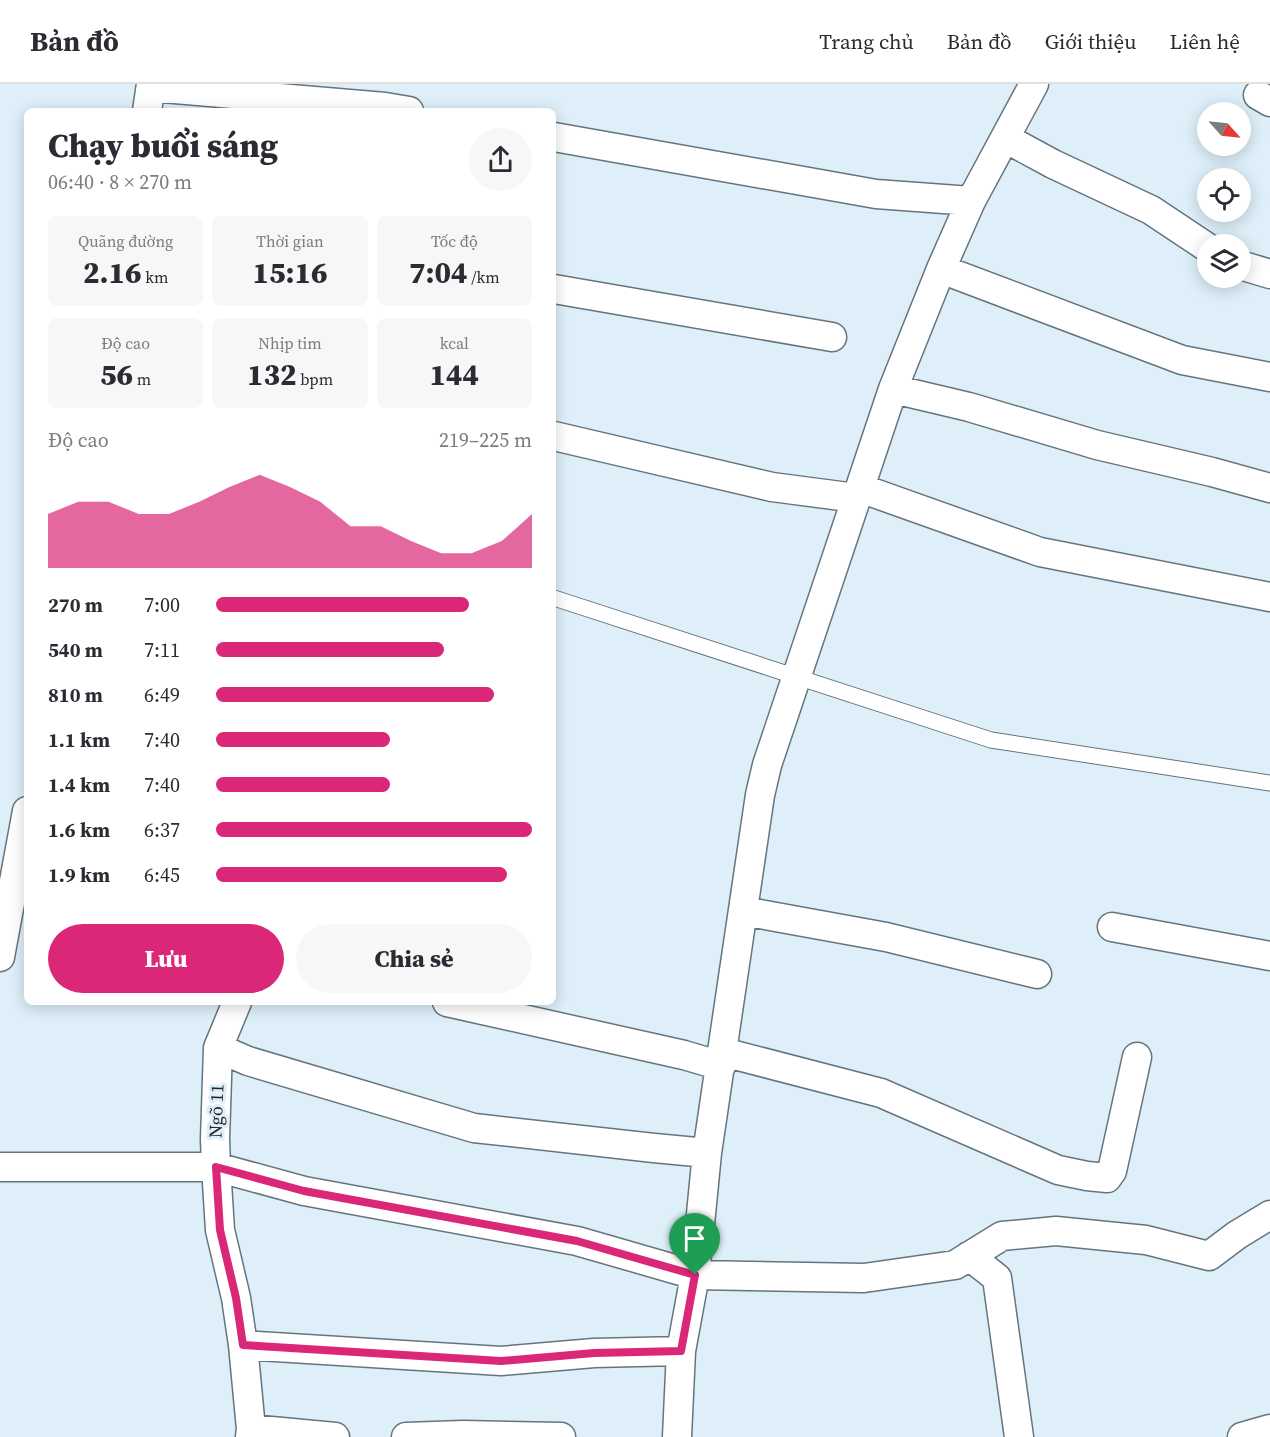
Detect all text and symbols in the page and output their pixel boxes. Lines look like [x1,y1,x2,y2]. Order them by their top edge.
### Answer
text: Bản đồ [30,22,119,60]
text: Trang chủ [819,27,914,56]
text: Bản đồ [947,27,1012,56]
text: Giới thiệu [1045,27,1137,56]
text: Liên hệ [1170,27,1240,56]
north arrow [1197,102,1251,156]
map controls [1197,102,1251,288]
text: Chạy buổi sáng [48,123,278,168]
button: share [469,128,532,191]
text: 06:40 · 8 × 270 m [48,168,192,196]
button: locate [1197,168,1251,222]
text: Quãng đường [78,230,173,252]
text: Thời gian [256,230,324,252]
text: Tốc độ [431,230,478,252]
button: layers [1197,234,1251,288]
text: 2.16 [83,252,142,293]
text: 15:16 [252,252,328,293]
text: 7:04 [409,252,468,293]
text: km [142,266,168,288]
text: /km [468,266,500,288]
text: Độ cao [101,332,150,354]
text: Nhịp tim [258,332,322,354]
text: kcal [440,332,469,354]
text: 56 [100,354,133,395]
text: 132 [247,354,297,395]
text: 144 [430,354,479,395]
text: m [133,368,151,390]
text: bpm [297,368,333,390]
text: Độ cao [48,426,109,454]
text: 219–225 m [439,426,532,454]
text: 270 m [48,591,103,619]
text: 7:00 [144,591,180,619]
text: 540 m [48,636,103,664]
text: 7:11 [144,636,180,664]
text: 810 m [48,681,103,709]
text: 6:49 [144,681,180,709]
text: 1.1 km [48,726,110,754]
text: 7:40 [144,726,180,754]
text: 1.4 km [48,771,110,799]
text: 7:40 [144,771,180,799]
text: 1.6 km [48,816,110,844]
text: 6:37 [144,816,180,844]
text: 1.9 km [48,861,110,889]
text: 6:45 [144,861,180,889]
button: Lưu [48,924,284,993]
button: Chia sẻ [296,924,532,993]
street label: Ngõ 11 [203,1084,229,1138]
pin [669,1213,720,1275]
icon: arrive [678,1222,711,1255]

